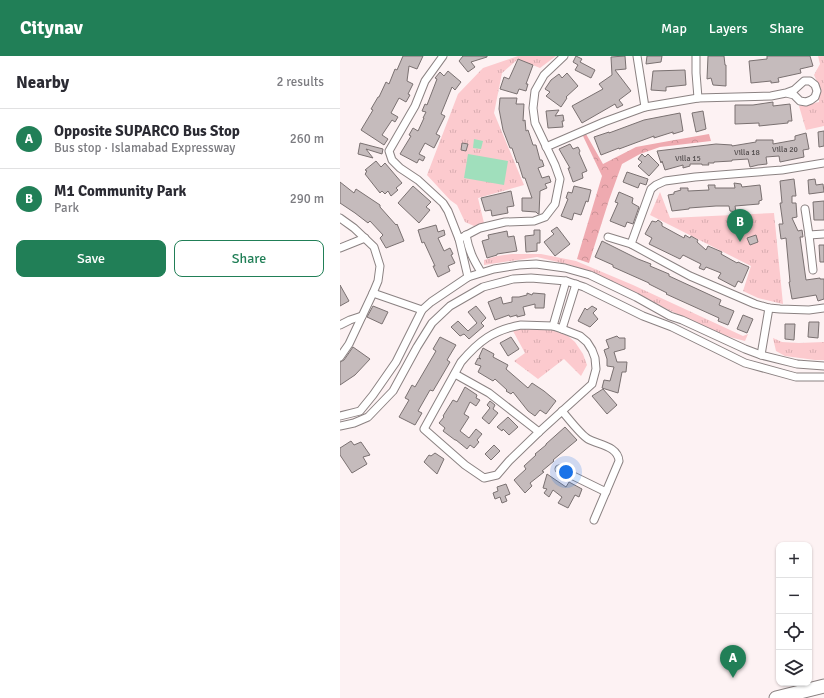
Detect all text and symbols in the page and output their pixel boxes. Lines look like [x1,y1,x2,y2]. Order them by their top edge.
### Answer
text: Citynav [20,16,83,40]
text: Map [661,20,687,37]
text: Layers [709,20,748,37]
text: Share [770,20,804,37]
text: Nearby [16,72,69,93]
text: 2 results [276,74,324,90]
text: Opposite SUPARCO Bus Stop [54,122,240,140]
text: A [25,131,33,147]
text: 260 m [290,131,324,147]
text: Bus stop · Islamabad Expressway [54,140,235,156]
house number: Villa 20 [772,144,798,154]
house number: Villa 18 [734,147,760,157]
house number: Villa 15 [675,153,701,163]
text: M1 Community Park [54,182,186,200]
text: B [25,191,33,207]
text: 290 m [290,191,324,207]
text: Park [54,200,79,216]
pin: B [727,209,753,242]
button: Save [16,240,166,277]
button: Share [174,240,324,277]
your location [556,462,576,482]
map controls [776,542,812,686]
button: + [776,542,812,578]
button: − [776,578,812,614]
button: locate [776,614,812,650]
pin: A [720,645,746,678]
button: layers [776,650,812,686]

